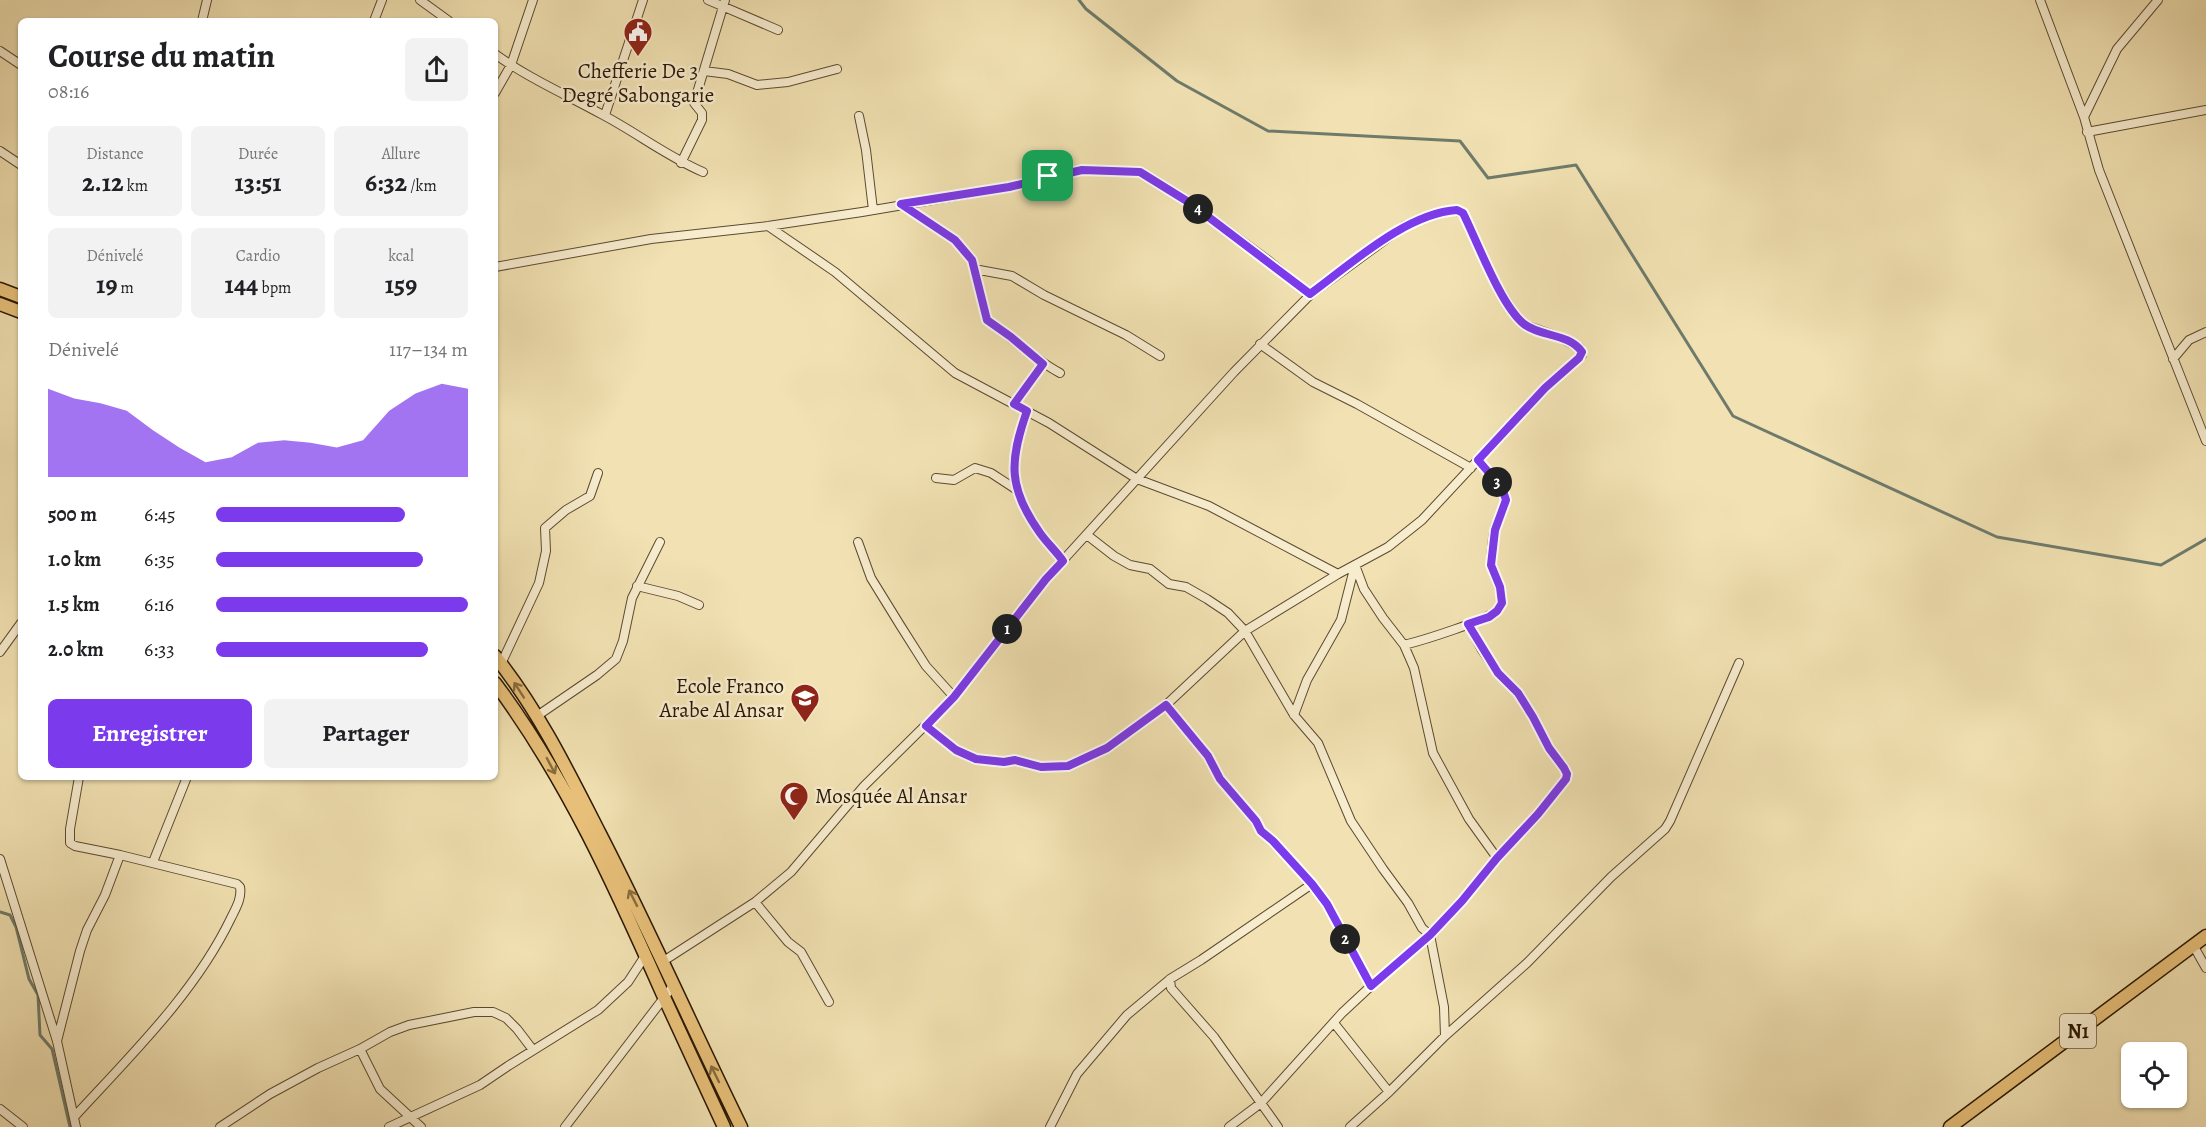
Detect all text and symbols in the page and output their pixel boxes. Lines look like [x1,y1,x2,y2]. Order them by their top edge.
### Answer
public building icon: Chefferie De 3 Degré Sabongarie [622,16,654,58]
text: Course du matin [48,33,275,78]
button: share [405,38,468,101]
place label: Chefferie De 3 Degré Sabongarie [562,57,714,109]
text: 08:16 [48,78,89,105]
text: Distance [86,143,144,165]
text: Durée [238,143,278,165]
text: Allure [382,143,420,165]
pin [1022,150,1073,201]
icon: arrive [1031,159,1064,192]
text: 2.12 [82,165,124,200]
text: 13:51 [234,165,282,200]
text: 6:32 [365,165,407,200]
text: km [124,175,148,197]
text: /km [407,175,437,197]
pin: 4 [1183,194,1213,224]
text: 4 [1194,198,1202,220]
text: Dénivelé [87,245,143,267]
text: Cardio [236,245,280,267]
text: kcal [388,245,414,267]
text: 19 [96,267,117,302]
text: 144 [225,267,258,302]
text: 159 [385,267,417,302]
text: m [117,277,134,299]
text: bpm [258,277,291,299]
text: Dénivelé [48,336,119,363]
text: 117–134 m [389,336,468,363]
pin: 3 [1482,467,1512,497]
text: 3 [1494,471,1500,493]
text: 500 m [48,501,97,528]
text: 6:45 [144,501,176,528]
text: 1.0 km [48,546,101,573]
text: 6:35 [144,546,175,573]
text: 1.5 km [48,591,100,618]
text: 6:16 [144,591,174,618]
pin: 1 [992,614,1022,644]
text: 1 [1004,618,1010,640]
text: 2.0 km [48,636,104,663]
text: 6:33 [144,636,175,663]
place label: Ecole Franco Arabe Al Ansar [659,672,784,724]
one-way arrow [513,682,525,699]
school or university icon: Ecole Franco Arabe Al Ansar [789,682,821,724]
button: Enregistrer [48,699,252,768]
button: Partager [264,699,468,768]
one-way arrow [546,757,557,775]
mosque icon: Mosquée Al Ansar [778,780,810,822]
place label: Mosquée Al Ansar [815,782,967,810]
one-way arrow [627,889,638,907]
pin: 2 [1330,924,1360,954]
text: 2 [1341,928,1349,950]
road number: N1 [2060,1014,2096,1048]
map controls [2121,1042,2187,1108]
button: locate [2121,1042,2187,1108]
one-way arrow [709,1066,721,1084]

